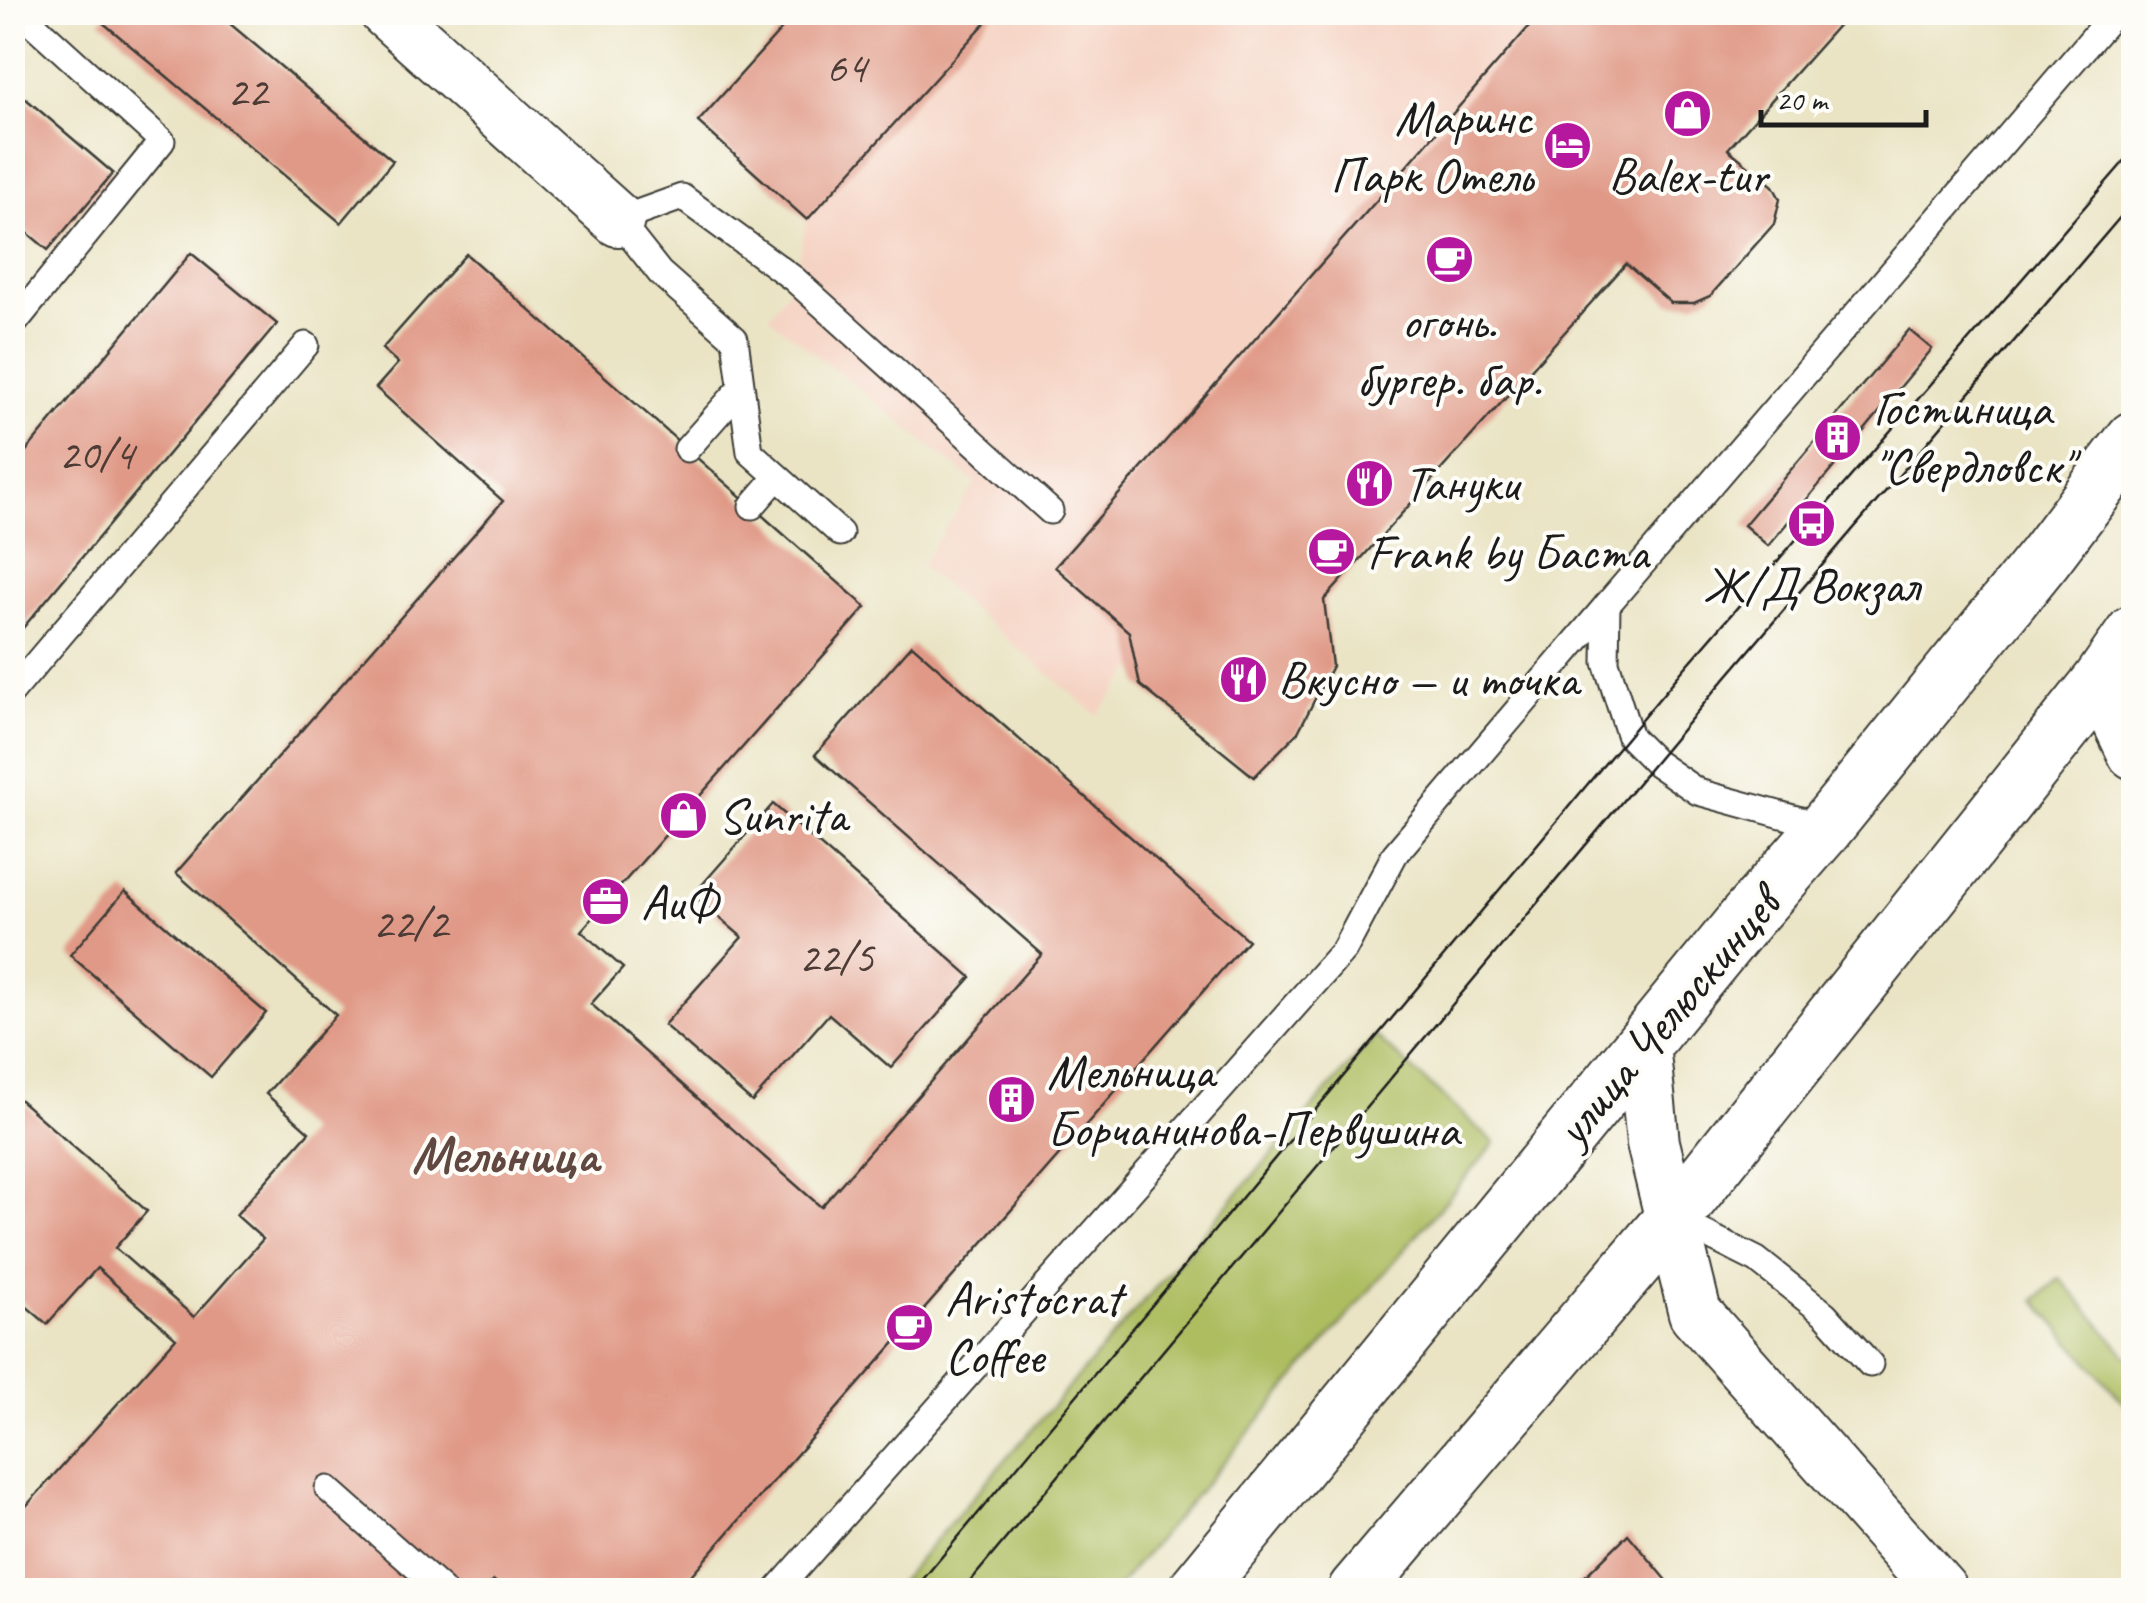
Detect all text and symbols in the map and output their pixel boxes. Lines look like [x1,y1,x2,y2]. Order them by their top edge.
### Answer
house number: 64 [826,39,870,96]
house number: 22 [227,63,271,120]
scale bar [1761,65,1926,127]
text: 20 m [1776,81,1829,119]
place label: Маринс Парк Отель [1331,86,1536,207]
shop icon: Balex-tur [1662,88,1714,140]
hotel icon: Маринс Парк Отель [1541,120,1593,172]
place label: Balex-tur [1608,144,1771,207]
cafe icon: огонь. бургер. бар. [1423,234,1475,286]
place label: огонь. бургер. бар. [1356,290,1542,411]
place label: Гостиница "Свердловск" [1873,377,2081,498]
building icon: Гостиница "Свердловск" [1812,411,1864,463]
house number: 20/4 [58,426,138,483]
place label: Тануки [1404,452,1522,515]
restaurant icon: Тануки [1343,457,1395,509]
bus stop icon: Ж/Д Вокзал [1785,498,1837,550]
place label: Frank by Баста [1367,521,1651,584]
cafe icon: Frank by Баста [1306,526,1358,578]
place label: Ж/Д Вокзал [1703,554,1923,617]
place label: Вкусно — и точка [1278,648,1583,711]
restaurant icon: Вкусно — и точка [1217,653,1269,705]
place label: Sunrita [718,784,851,847]
shop icon: Sunrita [657,789,709,841]
street label: улица Челюскинцев [1539,868,1799,1161]
place label: АиФ [641,871,721,934]
office icon: АиФ [580,876,632,928]
house number: 22/2 [372,895,452,952]
house number: 22/5 [798,929,877,986]
place label: Мельница Борчанинова-Первушина [1047,1040,1462,1161]
building icon: Мельница Борчанинова-Первушина [986,1074,1038,1126]
district label: Мельница [412,1122,602,1188]
place label: Aristocrat Coffee [945,1267,1128,1388]
cafe icon: Aristocrat Coffee [884,1301,936,1353]

